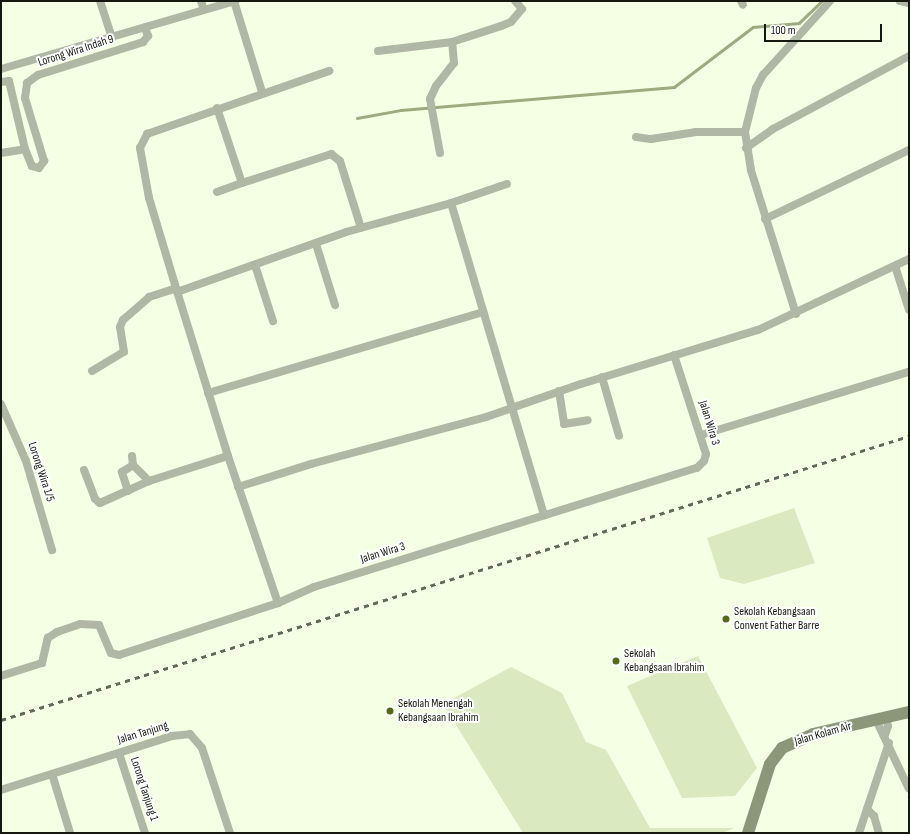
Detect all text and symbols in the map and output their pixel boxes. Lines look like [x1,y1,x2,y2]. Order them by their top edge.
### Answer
scale bar [766,16,884,42]
text: 100 m [771,23,796,38]
street label: Lorong Wira Indah 9 [36,32,116,70]
street label: Jalan Wira 3 [695,399,723,447]
street label: Lorong Wira 1/5 [25,440,57,504]
street label: Jalan Wira 3 [359,539,407,567]
place label: Sekolah Kebangsaan Convent Father Barre [734,605,819,633]
marker: Sekolah Kebangsaan Convent Father Barre [721,614,731,624]
place label: Sekolah Kebangsaan Ibrahim [624,647,704,675]
marker: Sekolah Kebangsaan Ibrahim [611,656,621,666]
place label: Sekolah Menengah Kebangsaan Ibrahim [398,697,478,725]
marker: Sekolah Menengah Kebangsaan Ibrahim [385,706,395,716]
street label: Jalan Tanjung [116,719,170,747]
street label: Jalan Kolam Air [793,719,853,749]
street label: Lorong Tanjung 1 [127,755,161,823]

